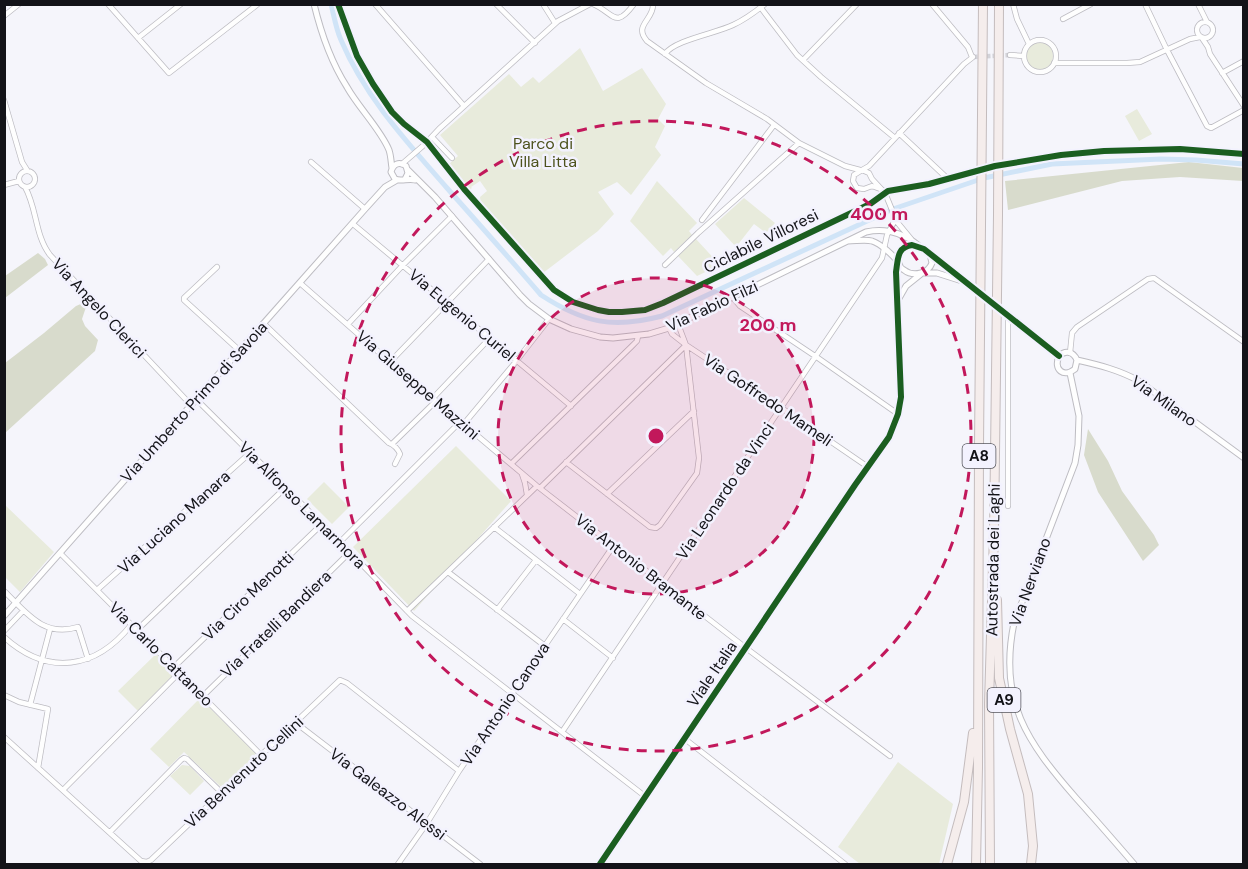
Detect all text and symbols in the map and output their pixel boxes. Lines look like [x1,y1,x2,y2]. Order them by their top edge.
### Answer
park label: Parco di Villa Litta [509,133,577,172]
text: 400 m [850,202,908,226]
street label: Ciclabile Villoresi [700,204,822,278]
street label: Via Angelo Clerici [47,254,151,362]
street label: Via Eugenio Curiel [404,264,520,366]
street label: Via Fabio Filzi [663,276,761,336]
text: 200 m [740,313,796,337]
street label: Via Umberto Primo di Savoia [116,317,272,487]
street label: Via Giuseppe Mazzini [352,326,484,444]
street label: Via Goffredo Mameli [699,349,837,451]
street label: Via Milano [1127,371,1201,431]
street label: Via Leonardo da Vinci [671,418,779,564]
centre of rings [646,426,666,446]
street label: Via Alfonso Lamarmora [234,437,370,573]
road number: A8 [962,444,996,468]
street label: Via Luciano Manara [113,466,235,578]
street label: Autostrada dei Laghi [981,483,1005,637]
street label: Via Antonio Bramante [571,509,711,625]
street label: Via Nerviano [1004,535,1056,629]
street label: Via Ciro Menotti [198,547,298,645]
street label: Via Fratelli Bandiera [216,566,336,682]
street label: Via Carlo Cattaneo [104,597,218,711]
street label: Viale Italia [682,637,742,711]
street label: Via Antonio Canova [456,638,554,770]
road number: A9 [988,688,1020,712]
street label: Via Benvenuto Cellini [180,711,308,833]
street label: Via Galeazzo Alessi [325,743,451,845]

